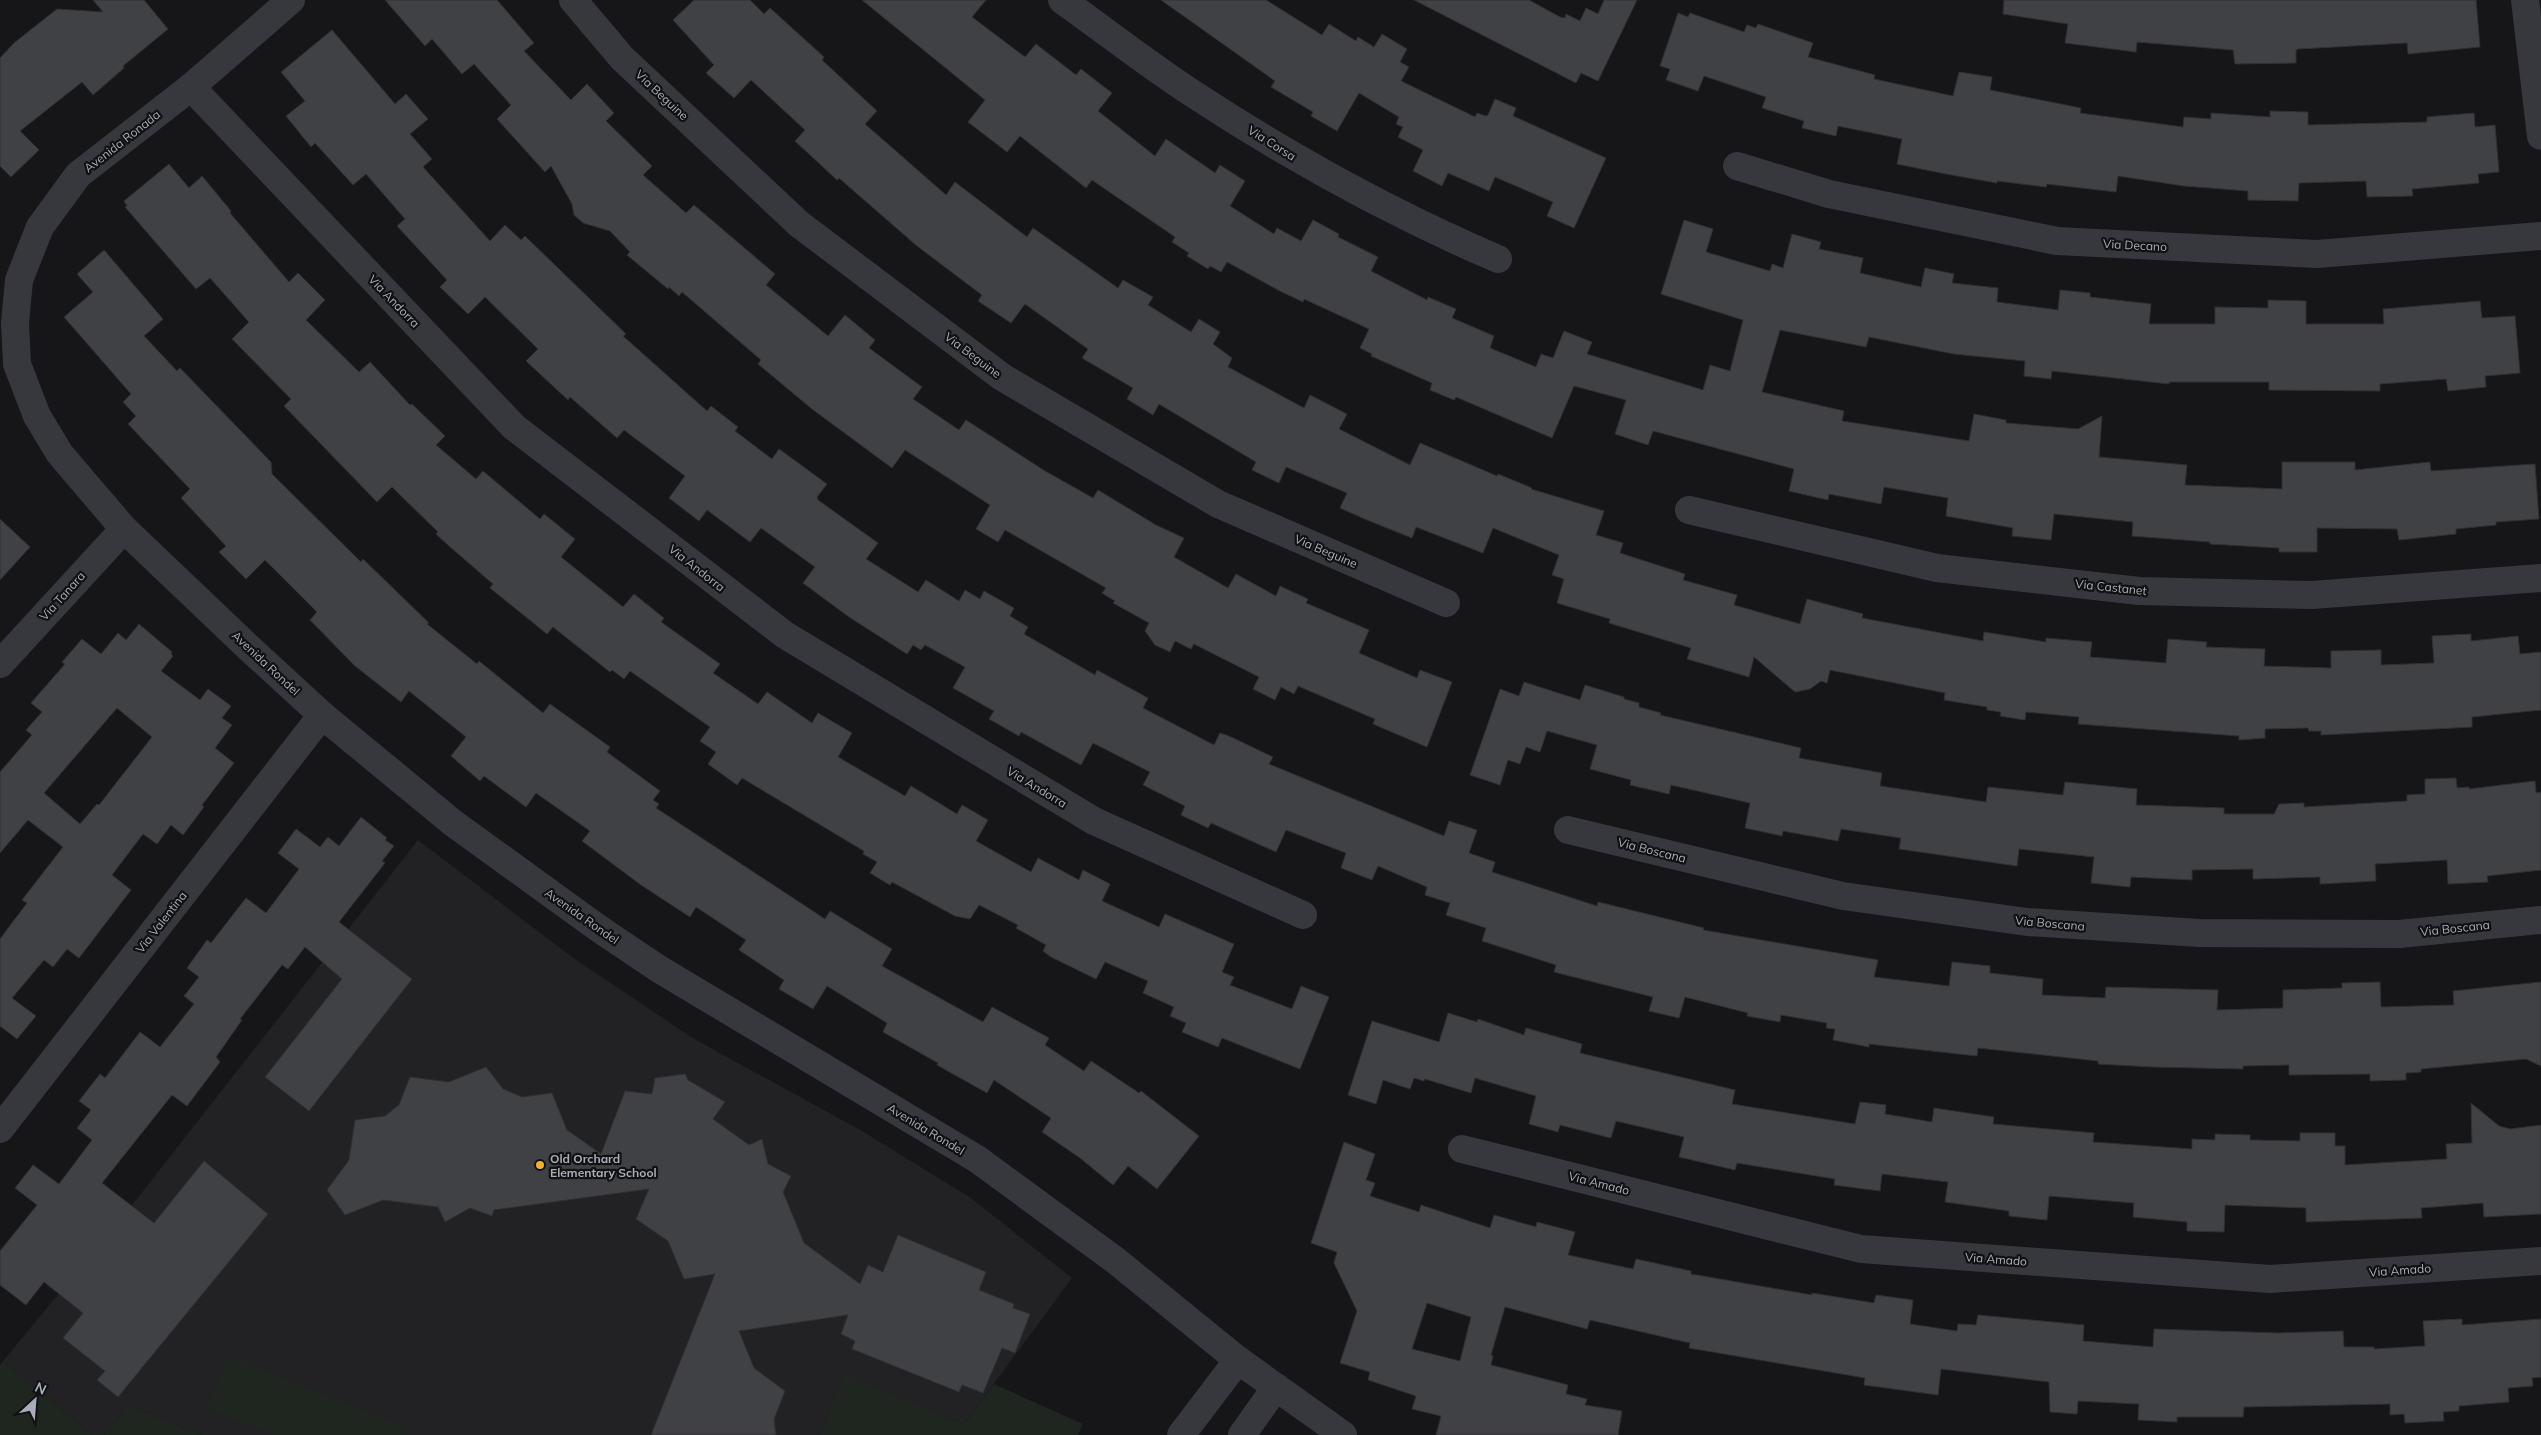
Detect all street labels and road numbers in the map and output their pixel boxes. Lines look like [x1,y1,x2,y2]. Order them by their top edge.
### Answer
street label: Via Beguine [632,67,692,123]
street label: Avenida Ronada [81,107,163,175]
street label: Via Corsa [1245,122,1299,164]
street label: Via Decano [2103,236,2168,254]
street label: Via Andorra [365,272,423,330]
street label: Via Beguine [942,329,1004,381]
street label: Via Beguine [1292,531,1360,571]
street label: Via Andorra [666,541,728,595]
street label: Via Tanara [36,568,88,624]
street label: Via Castanet [2074,576,2148,598]
street label: Avenida Rondel [229,628,303,698]
street label: Via Andorra [1004,763,1070,811]
street label: Via Boscana [1616,834,1688,866]
street label: Avenida Rondel [542,885,622,947]
street label: Via Valentina [132,888,190,956]
street label: Via Boscana [2015,912,2085,934]
street label: Via Boscana [2419,917,2491,939]
street label: Avenida Rondel [885,1100,967,1158]
street label: Via Amado [1567,1168,1631,1198]
street label: Via Amado [1964,1249,2028,1269]
street label: Via Amado [2368,1260,2432,1280]

